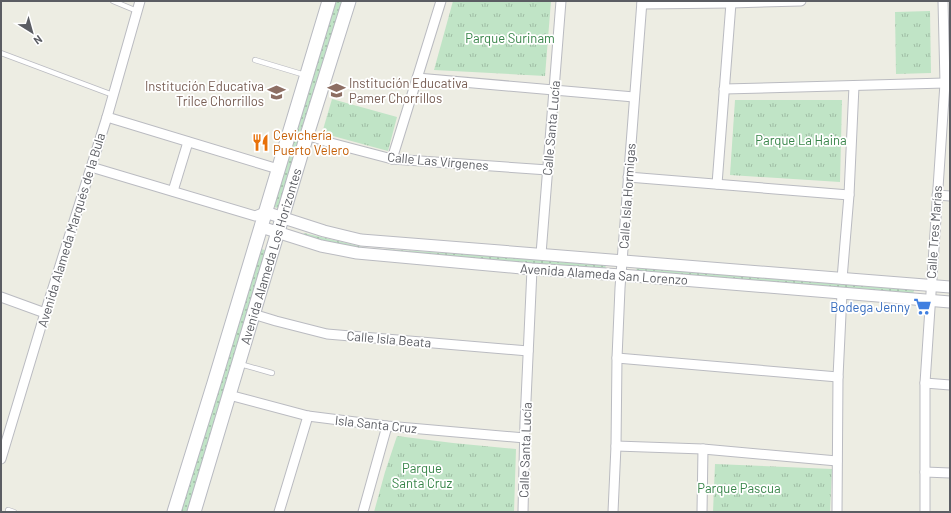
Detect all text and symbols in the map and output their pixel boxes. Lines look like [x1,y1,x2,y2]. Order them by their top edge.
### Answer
north arrow [12,12,52,52]
park label: Parque Surinam [465,30,555,46]
text: N [31,33,45,48]
place label: Institución Educativa Pamer Chorrillos [349,75,468,106]
place label: Institución Educativa Trilce Chorrillos [145,78,264,109]
school or university icon: Institución Educativa Pamer Chorrillos [326,80,346,100]
street label: Calle Santa Lucía [539,80,563,176]
school or university icon: Institución Educativa Trilce Chorrillos [267,83,287,103]
place label: Cevichería Puerto Velero [273,127,349,158]
street label: Avenida Alameda Marqués de la Bula [34,131,108,329]
restaurant icon: Cevichería Puerto Velero [250,132,270,152]
park label: Parque La Haina [755,132,847,148]
street label: Calle Isla Hormigas [615,143,639,249]
street label: Calle Las Vírgenes [387,149,489,173]
street label: Avenida Alameda Los Horizontes [237,166,305,346]
street label: Calle Tres Marías [923,185,945,279]
street label: Avenida Alameda San Lorenzo [519,260,689,288]
supermarket icon: Bodega Jenny [913,297,933,317]
place label: Bodega Jenny [830,299,910,315]
street label: Calle Isla Beata [346,327,432,351]
street label: Calle Santa Lucía [515,402,535,498]
street label: Isla Santa Cruz [334,412,418,436]
park label: Parque Santa Cruz [392,460,452,491]
park label: Parque Pascua [697,480,781,496]

